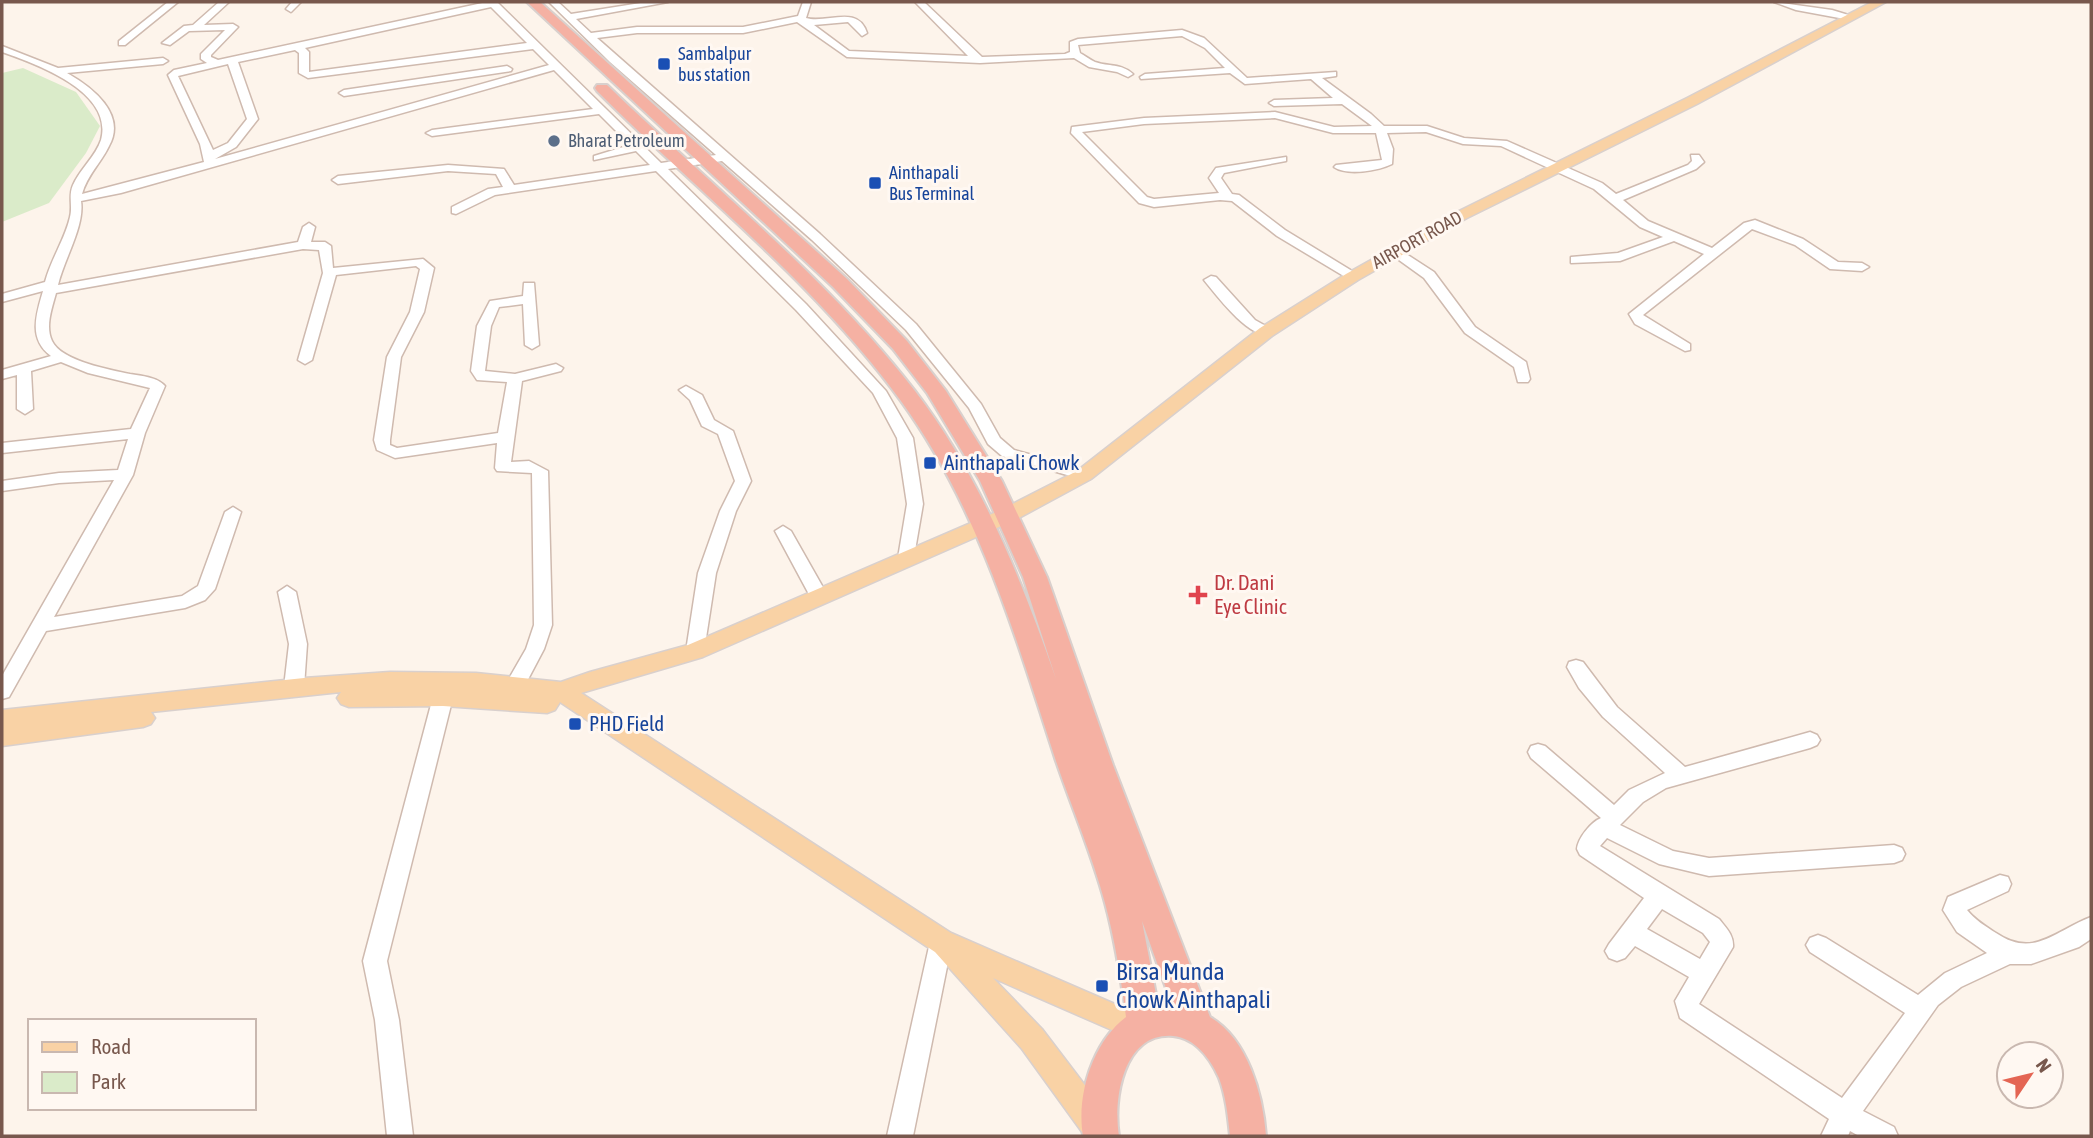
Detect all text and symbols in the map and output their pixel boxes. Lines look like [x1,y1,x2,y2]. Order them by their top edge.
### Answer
place label: Sambalpur bus station [678,43,752,85]
marker: Sambalpur bus station [656,56,672,72]
place label: Bharat Petroleum [568,130,685,151]
marker: Bharat Petroleum [546,133,562,149]
place label: Ainthapali Bus Terminal [889,162,975,204]
marker: Ainthapali Bus Terminal [867,175,883,191]
street label: AIRPORT ROAD [1368,206,1465,273]
place label: Ainthapali Chowk [944,450,1079,474]
marker: Ainthapali Chowk [922,455,938,471]
place label: Dr. Dani Eye Clinic [1214,570,1287,618]
marker: Dr. Dani Eye Clinic [1188,585,1208,605]
place label: PHD Field [589,711,664,735]
marker: PHD Field [567,716,583,732]
place label: Birsa Munda Chowk Ainthapali [1116,958,1271,1013]
marker: Birsa Munda Chowk Ainthapali [1094,978,1110,994]
legend [28,1019,256,1110]
text: Road [91,1034,131,1058]
north arrow [1995,1040,2065,1110]
text: N [2032,1054,2056,1076]
text: Park [91,1069,126,1093]

